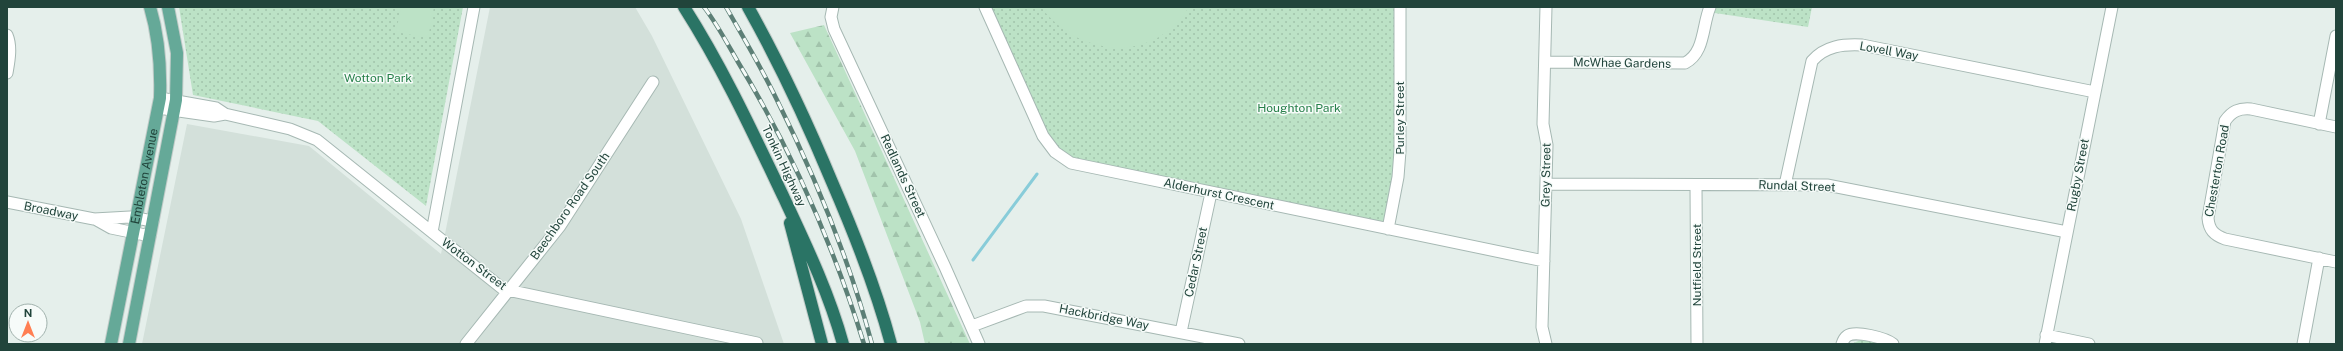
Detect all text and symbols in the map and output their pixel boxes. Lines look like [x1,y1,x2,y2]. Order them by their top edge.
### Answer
street label: Lovell Way [1858,39,1920,63]
street label: McWhae Gardens [1573,55,1671,71]
park label: Wotton Park [344,71,412,85]
street label: Purley Street [1393,81,1407,155]
park label: Houghton Park [1257,101,1341,115]
street label: Tonkin Highway [759,123,809,209]
street label: Chesterton Road [2202,124,2232,218]
street label: Embleton Avenue [128,127,161,225]
street label: Redlands Street [878,132,929,220]
street label: Rugby Street [2064,137,2092,213]
street label: Grey Street [1538,142,1554,207]
street label: Beechboro Road South [528,150,612,262]
street label: Alderhurst Crescent [1162,175,1276,213]
street label: Rundal Street [1758,178,1836,194]
street label: Broadway [23,199,80,223]
street label: Nutfield Street [1690,223,1704,307]
street label: Cedar Street [1182,225,1210,298]
street label: Wotton Street [439,235,509,293]
street label: Hackbridge Way [1058,301,1151,333]
north arrow [8,303,48,343]
text: N [24,307,32,319]

